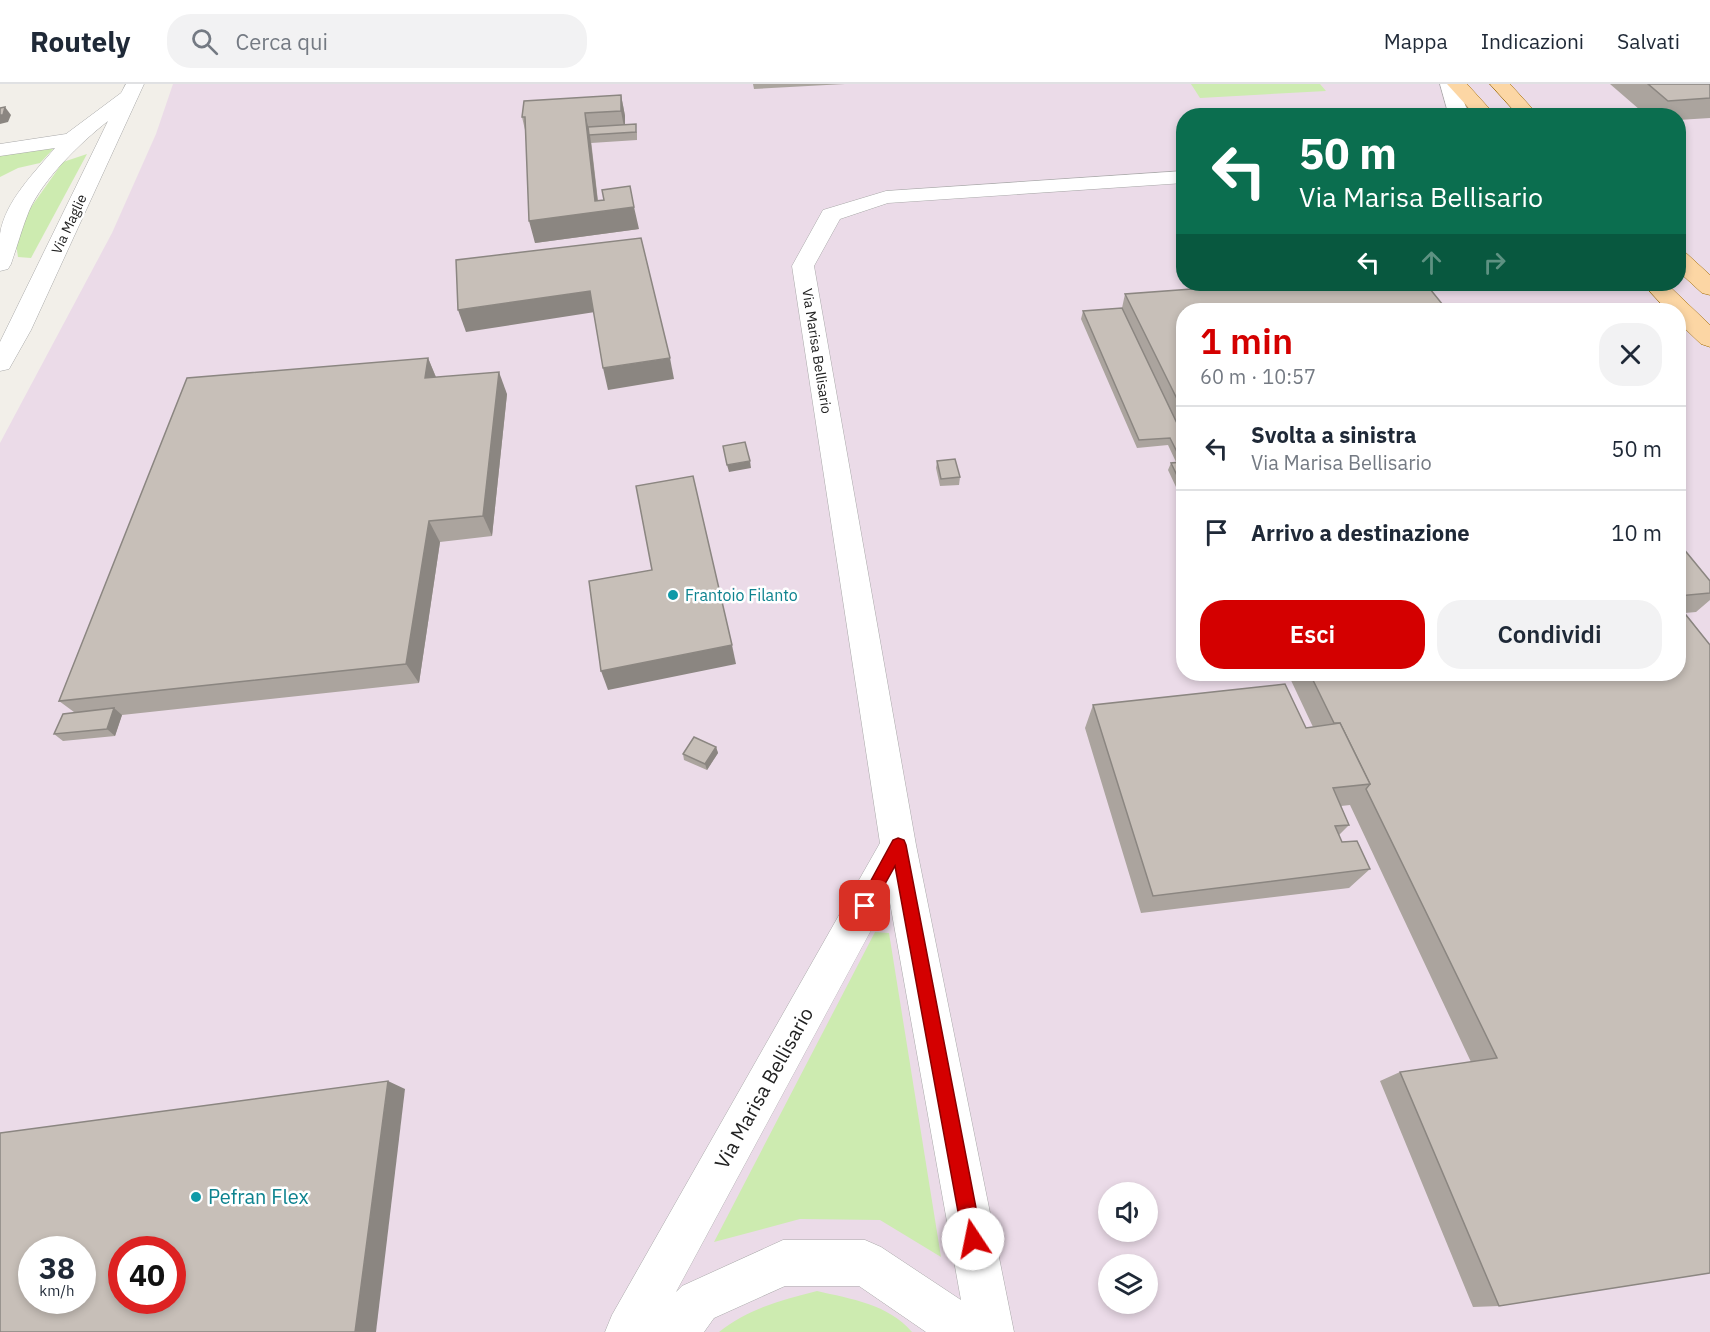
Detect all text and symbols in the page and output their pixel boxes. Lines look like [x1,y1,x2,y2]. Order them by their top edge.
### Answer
search box [167,14,587,68]
text: Routely [30,23,131,60]
icon: search [188,25,221,58]
text: Cerca qui [236,27,328,56]
text: Mappa [1384,27,1448,55]
text: Indicazioni [1481,27,1584,55]
text: Salvati [1617,27,1680,55]
text: 50 m [1299,126,1397,181]
icon: left [1200,132,1278,210]
text: Via Marisa Bellisario [1299,179,1543,214]
street label: Via Maglie [47,191,91,257]
icon: left [1352,246,1385,279]
icon: ahead [1415,246,1448,279]
icon: right [1478,246,1511,279]
street label: Via Marisa Bellisario [798,287,836,415]
text: 1 min [1200,317,1293,364]
button: close [1599,323,1662,386]
text: 60 m · 10:57 [1200,363,1316,390]
text: Svolta a sinistra [1251,420,1416,449]
icon: left [1200,432,1233,465]
text: 50 m [1611,434,1662,463]
text: Via Marisa Bellisario [1251,449,1432,476]
icon: arrive [1200,516,1233,549]
text: Arrivo a destinazione [1251,518,1470,547]
text: 10 m [1611,518,1662,547]
place label: Frantoio Filanto [685,585,798,605]
marker: Frantoio Filanto [666,588,680,602]
button: Esci [1200,600,1425,669]
button: Condividi [1437,600,1662,669]
pin [839,880,890,931]
icon: arrive [848,889,881,922]
street label: Via Marisa Bellisario [708,1002,819,1173]
map controls [1098,1182,1158,1314]
button: sound [1098,1182,1158,1242]
place label: Pefran Flex [208,1183,309,1210]
marker: Pefran Flex [189,1190,203,1204]
position arrow [941,1207,1005,1271]
speed limit sign: 40 [108,1236,186,1314]
text: 38 [39,1248,75,1287]
button: layers [1098,1254,1158,1314]
text: km/h [39,1281,75,1300]

